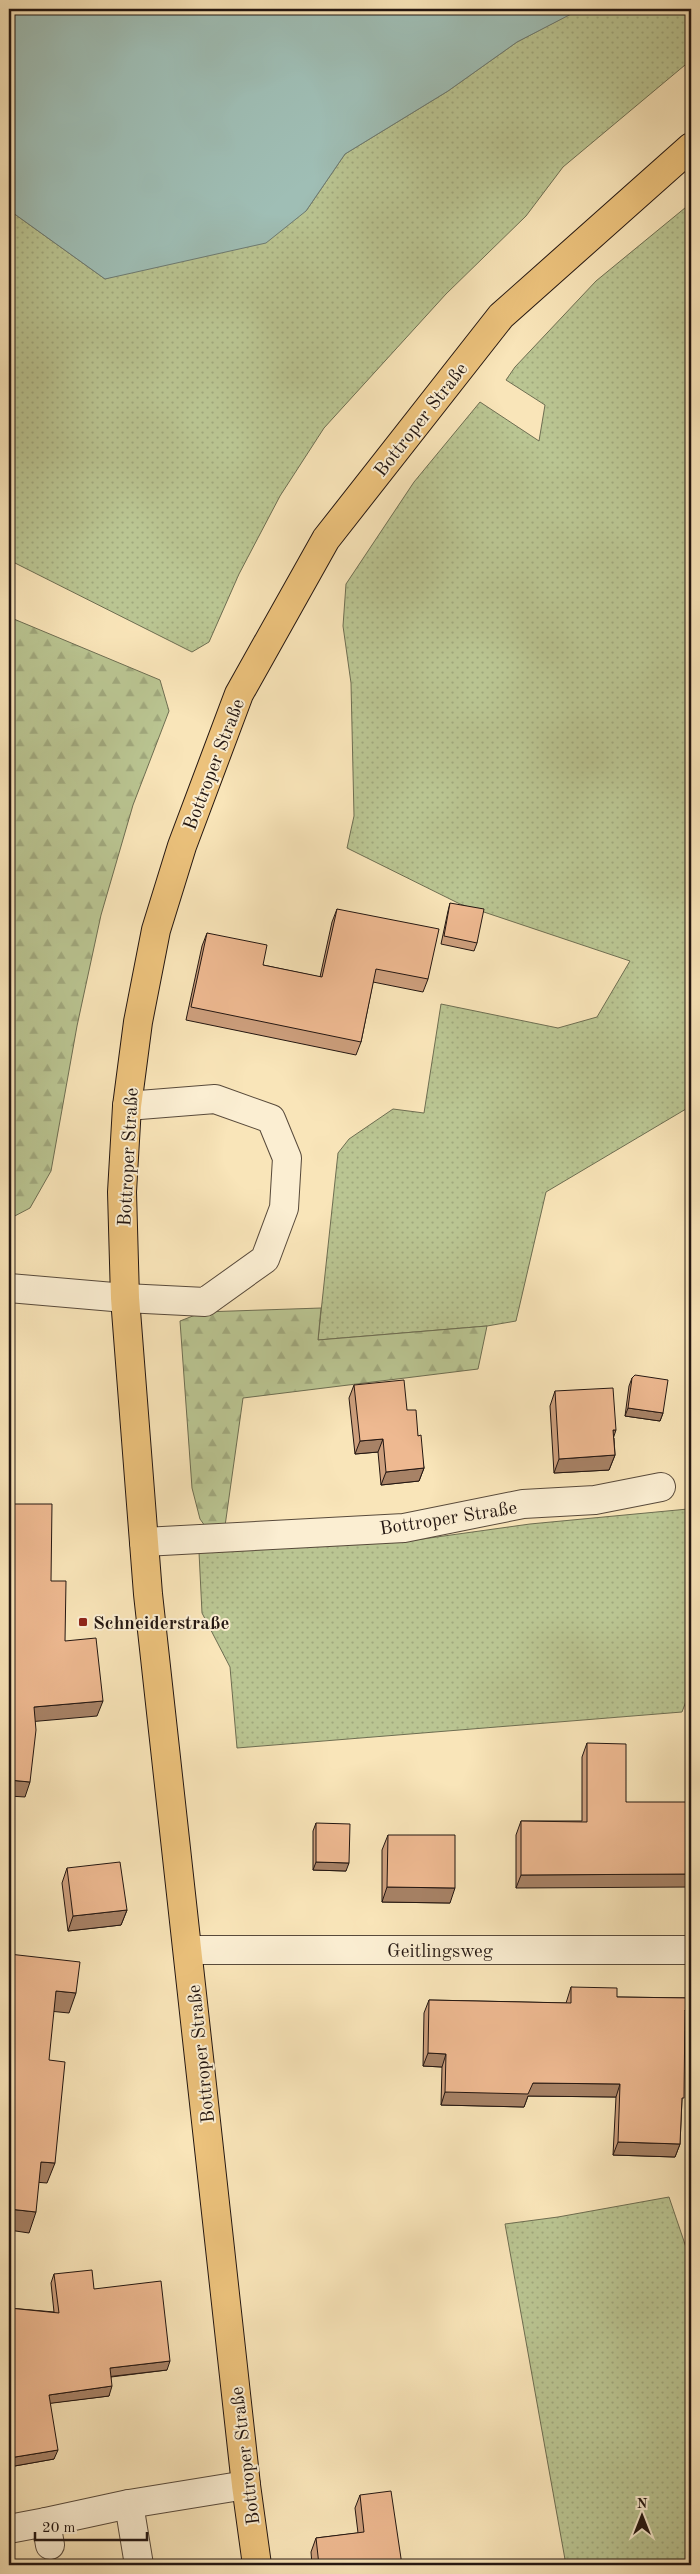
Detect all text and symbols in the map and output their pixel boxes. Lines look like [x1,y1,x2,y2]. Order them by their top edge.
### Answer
street label: Bottroper Straße [372,360,472,481]
street label: Bottroper Straße [182,697,249,833]
street label: Bottroper Straße [116,1087,143,1227]
street label: Bottroper Straße [378,1499,519,1540]
place label: Schneiderstraße [93,1615,229,1634]
marker: Schneiderstraße [77,1616,89,1628]
street label: Geitlingsweg [387,1943,494,1962]
street label: Bottroper Straße [186,1984,219,2124]
street label: Bottroper Straße [229,2386,264,2526]
north arrow [618,2492,668,2542]
text: N [637,2497,648,2511]
scale bar [35,2509,148,2541]
text: 20 m [42,2521,76,2536]

